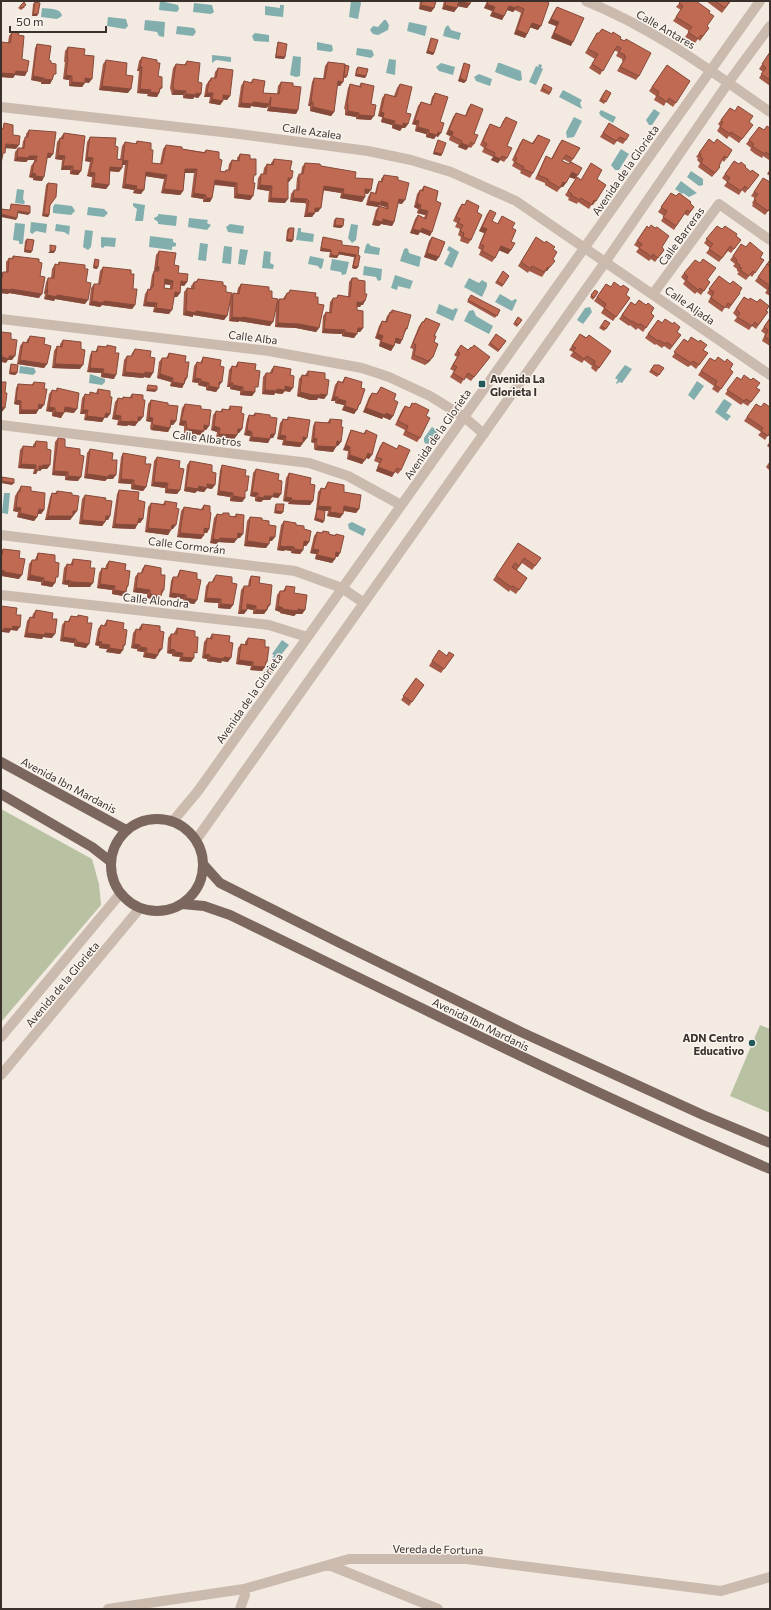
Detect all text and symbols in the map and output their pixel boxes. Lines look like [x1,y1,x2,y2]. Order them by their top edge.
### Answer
street label: Calle Antares [634,7,698,51]
scale bar [10,8,106,34]
text: 50 m [16,14,44,28]
street label: Calle Azalea [281,120,343,142]
street label: Avenida de la Glorieta [589,122,661,218]
street label: Calle Barreras [655,204,707,268]
street label: Calle Aljada [663,283,717,327]
street label: Calle Alba [228,328,278,346]
place label: Avenida La Glorieta I [490,372,545,398]
marker: Avenida La Glorieta I [477,379,487,389]
street label: Avenida de la Glorieta [401,386,473,482]
street label: Calle Albatros [172,427,242,449]
street label: Calle Cormorán [148,534,226,556]
street label: Calle Alondra [122,590,190,610]
street label: Avenida de la Glorieta [213,650,285,746]
street label: Avenida Ibn Mardanis [19,754,119,816]
street label: Avenida de la Glorieta [23,939,101,1029]
street label: Avenida Ibn Mardanis [430,995,532,1053]
place label: ADN Centro Educativo [682,1031,744,1057]
marker: ADN Centro Educativo [747,1038,757,1048]
street label: Vereda de Fortuna [392,1542,484,1556]

